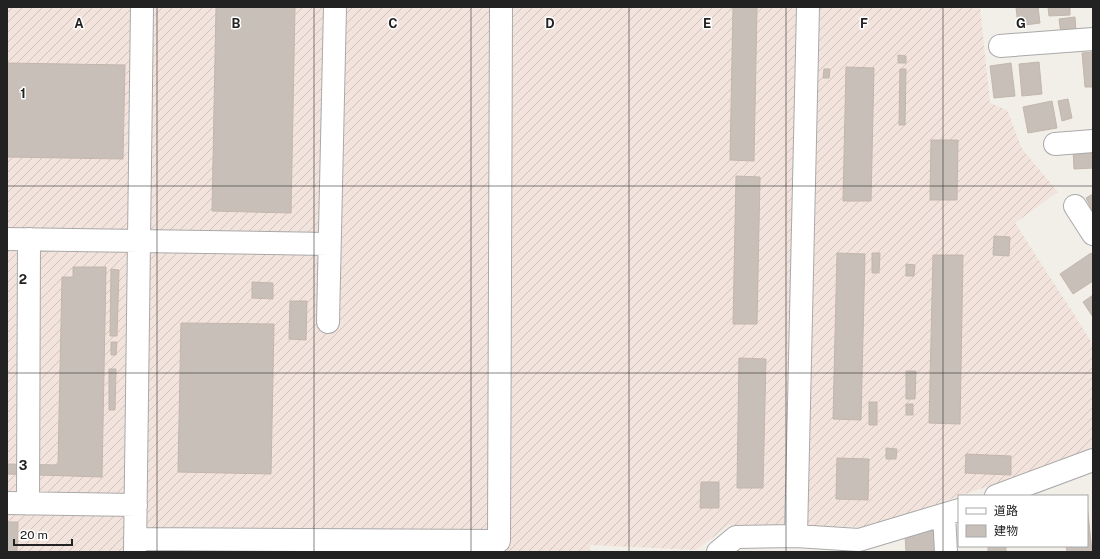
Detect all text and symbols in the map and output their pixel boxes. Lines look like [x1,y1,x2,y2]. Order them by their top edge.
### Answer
text: A [74,16,84,31]
text: B [232,16,241,31]
text: C [388,16,398,31]
text: D [545,16,555,31]
text: E [703,16,711,31]
text: F [860,16,868,31]
text: G [1016,16,1026,31]
text: 1 [20,86,26,101]
text: 2 [19,272,27,287]
text: 3 [19,458,28,473]
legend [958,495,1088,547]
text: 道路 [994,504,1018,518]
scale bar [14,521,72,547]
text: 建物 [994,524,1018,538]
text: 20 m [20,528,48,542]

